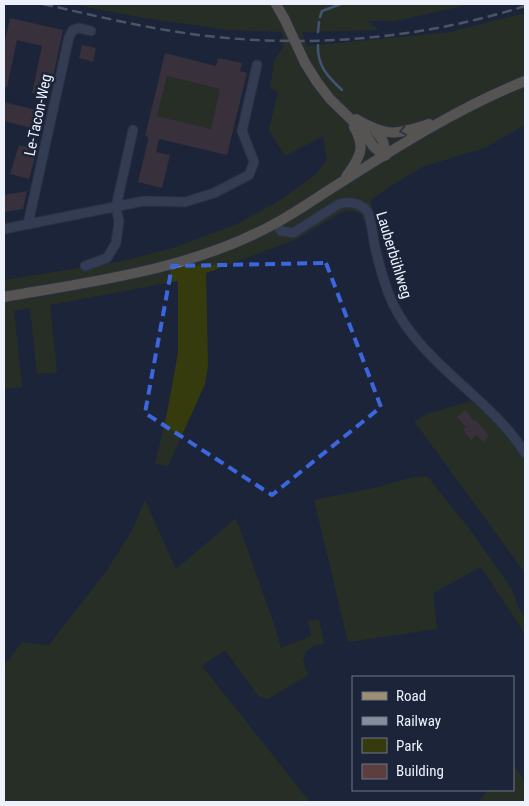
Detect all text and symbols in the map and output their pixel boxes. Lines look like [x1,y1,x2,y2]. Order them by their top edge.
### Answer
street label: Le-Tacon-Weg [21,72,55,158]
one-way arrow [398,125,407,135]
street label: Lauberbühlweg [372,209,416,301]
legend [352,676,514,791]
text: Road [396,687,426,705]
text: Railway [396,712,441,730]
text: Park [396,737,423,755]
text: Building [396,762,444,780]

